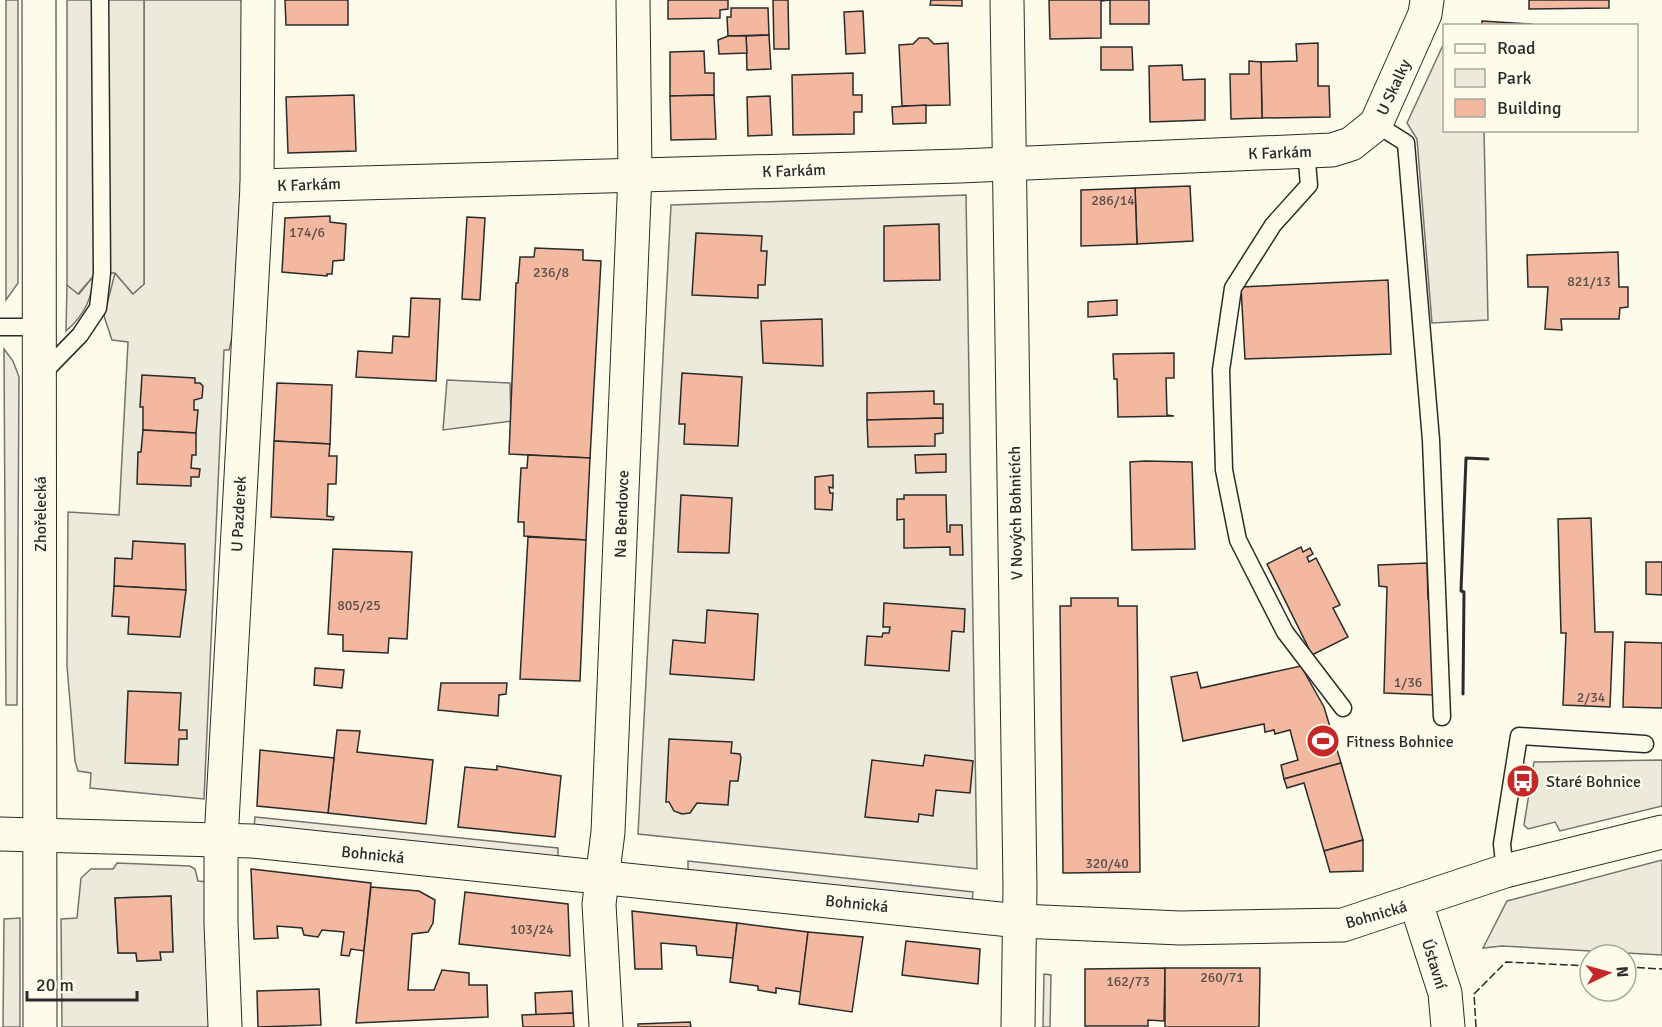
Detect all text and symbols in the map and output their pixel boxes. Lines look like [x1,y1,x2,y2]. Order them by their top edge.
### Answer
legend [1443,24,1638,132]
text: Road [1497,37,1536,59]
street label: U Skalky [1372,56,1416,119]
text: Park [1497,67,1532,89]
text: Building [1497,97,1561,119]
street label: K Farkám [1248,142,1312,164]
street label: K Farkám [762,160,826,182]
street label: K Farkám [277,174,341,196]
house number: 286/14 [1091,192,1135,209]
house number: 174/6 [289,224,325,241]
house number: 236/8 [533,264,569,281]
house number: 821/13 [1567,273,1611,290]
street label: V Nových Bohnicích [1005,446,1027,580]
street label: Na Bendovce [610,470,634,558]
street label: U Pazderek [227,475,251,553]
street label: Zhořelecká [31,476,51,552]
house number: 805/25 [337,597,381,614]
house number: 1/36 [1394,674,1422,691]
house number: 2/34 [1577,689,1606,706]
sports icon: Fitness Bohnice [1305,723,1341,759]
place label: Fitness Bohnice [1346,732,1454,752]
bus stop icon: Staré Bohnice [1505,763,1541,799]
place label: Staré Bohnice [1546,772,1641,792]
street label: Bohnická [340,842,406,868]
house number: 320/40 [1085,855,1129,872]
street label: Bohnická [824,891,890,917]
street label: Bohnická [1343,897,1410,933]
house number: 103/24 [510,921,554,938]
street label: Ústavní [1417,937,1451,992]
north arrow [1578,943,1638,1003]
scale bar [27,964,136,1002]
text: N [1611,965,1632,978]
house number: 260/71 [1200,969,1244,986]
house number: 162/73 [1106,973,1150,990]
text: 20 m [36,974,74,996]

